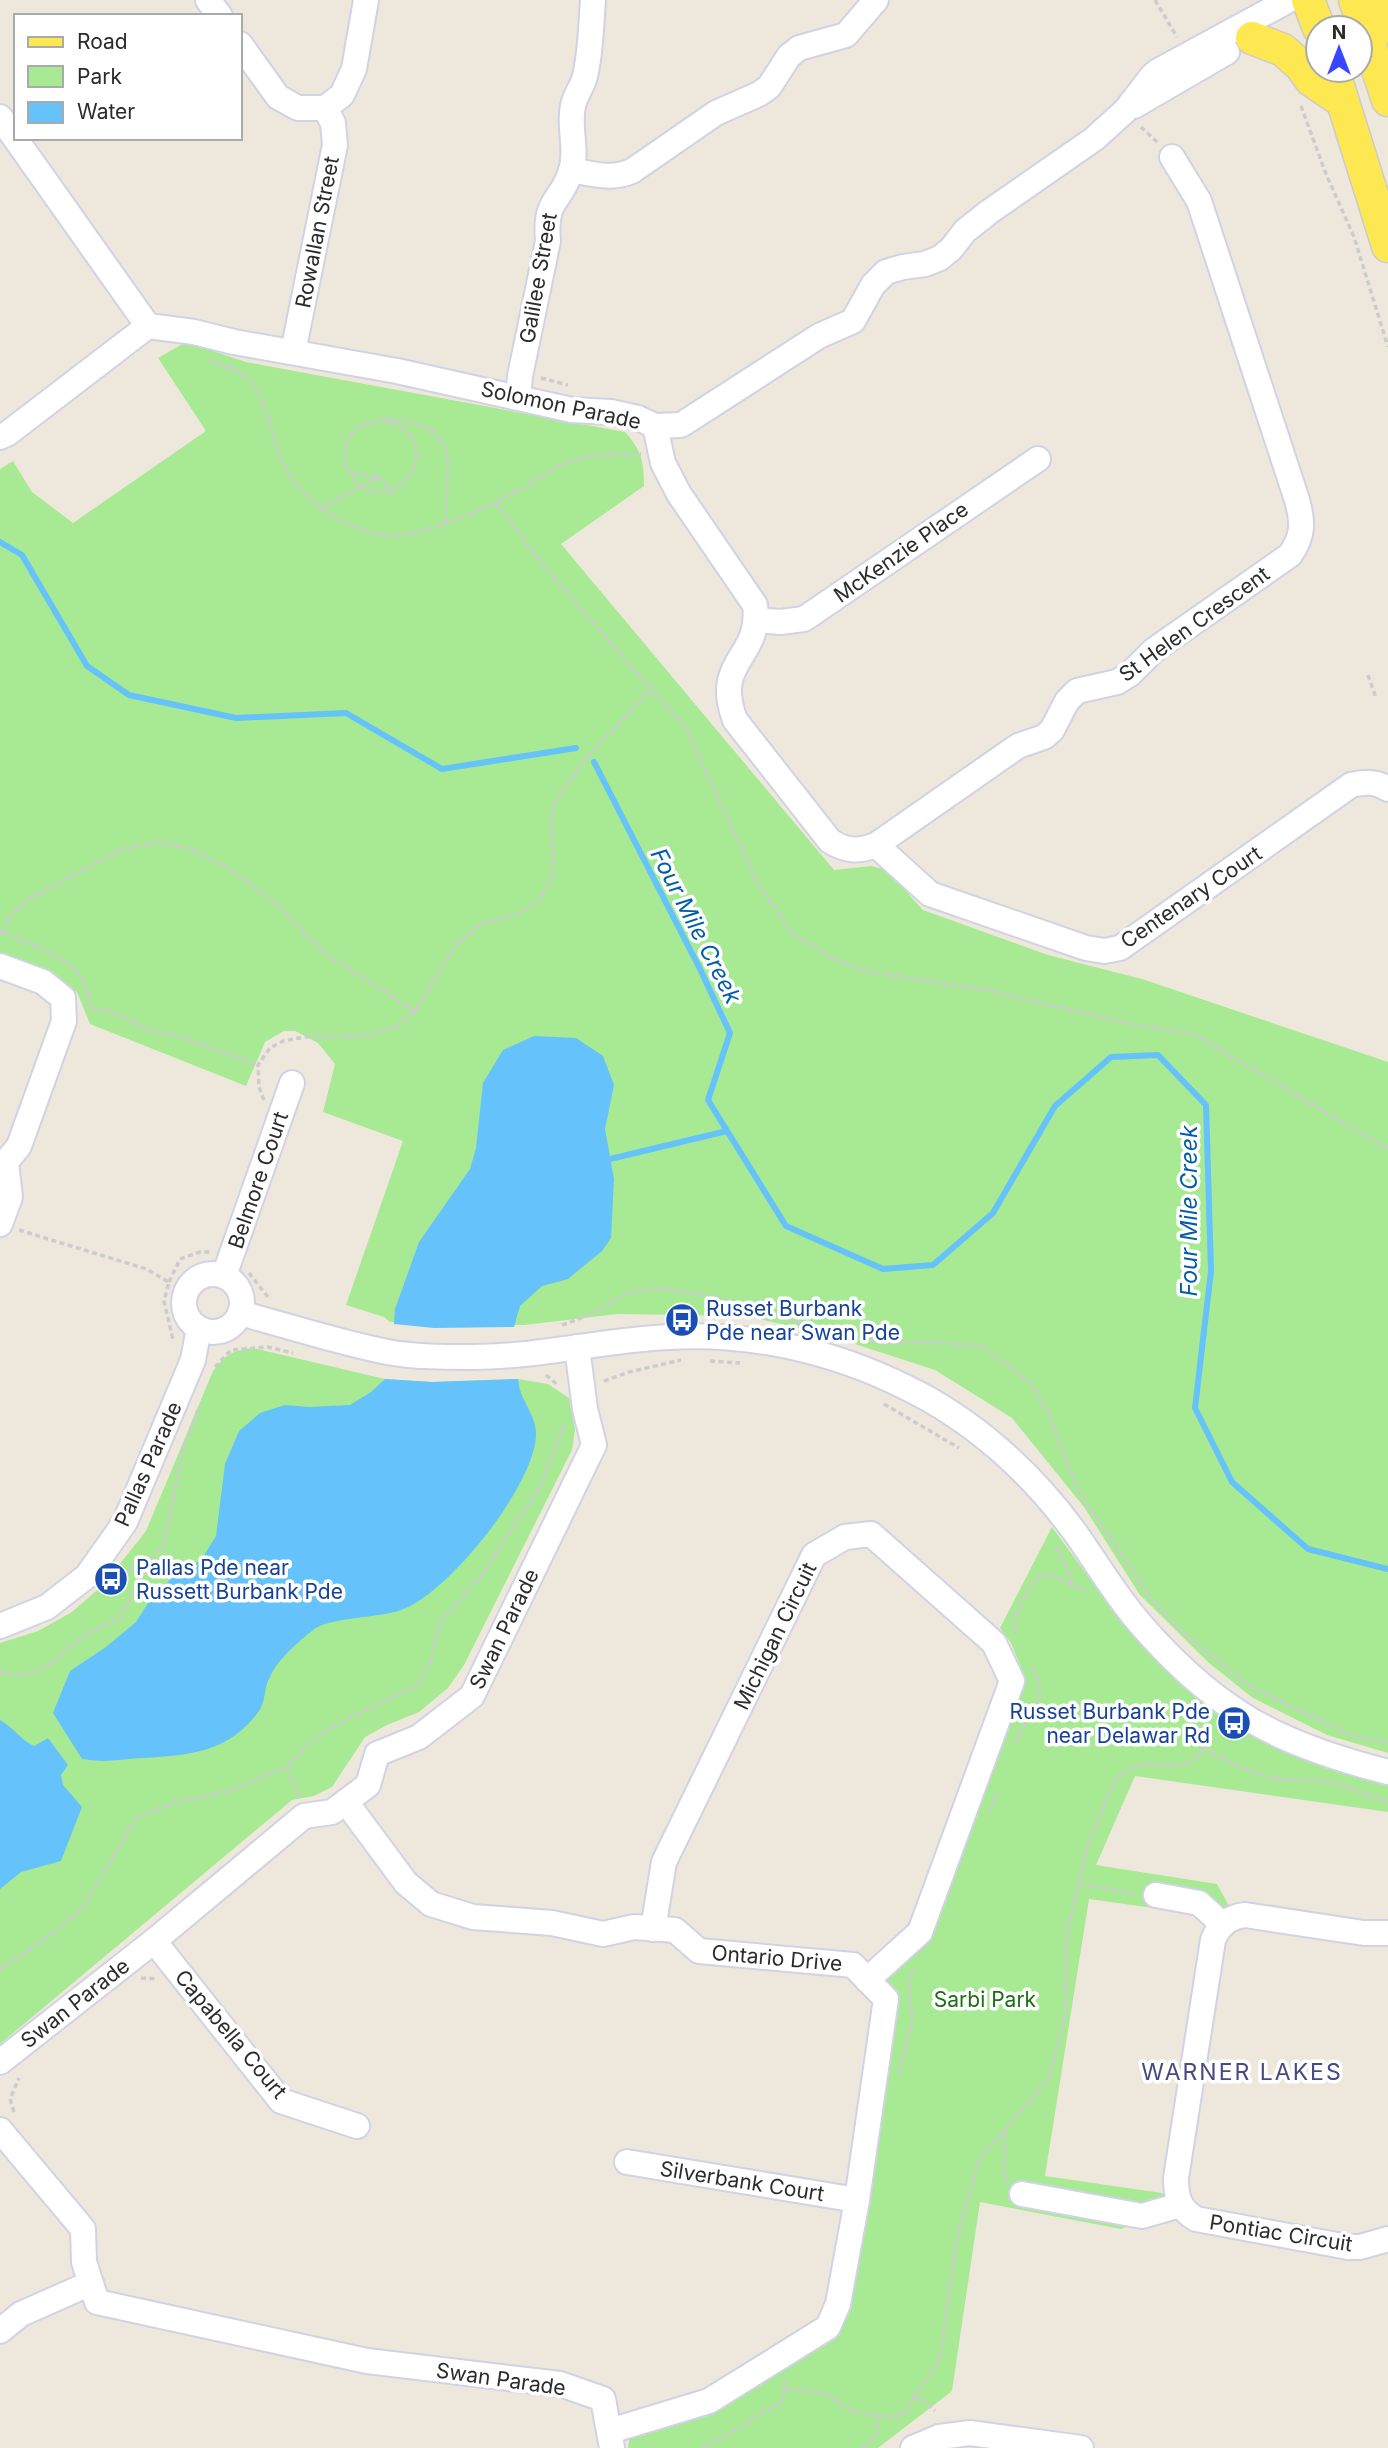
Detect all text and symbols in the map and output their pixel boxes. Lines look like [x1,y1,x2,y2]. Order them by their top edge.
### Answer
legend [14,14,242,140]
north arrow [1304,14,1374,84]
text: N [1332,21,1346,44]
text: Road [77,29,128,54]
text: Park [77,64,122,89]
text: Water [77,99,135,124]
street label: Rowallan Street [290,154,344,310]
street label: Galilee Street [514,211,562,345]
street label: Solomon Parade [479,376,643,434]
street label: McKenzie Place [829,496,973,608]
street label: St Helen Crescent [1114,561,1274,687]
street label: Centenary Court [1116,841,1266,953]
water label: Four Mile Creek [645,843,747,1009]
street label: Belmore Court [223,1108,293,1252]
water label: Four Mile Creek [1175,1125,1203,1297]
place label: Russet Burbank Pde near Swan Pde [706,1296,900,1345]
bus stop icon: Russet Burbank Pde near Swan Pde [663,1301,701,1339]
street label: Pallas Parade [109,1398,187,1530]
place label: Pallas Pde near Russett Burbank Pde [136,1555,343,1604]
street label: Michigan Circuit [728,1558,822,1714]
bus stop icon: Pallas Pde near Russett Burbank Pde [92,1560,130,1598]
street label: Swan Parade [464,1565,544,1693]
place label: Russet Burbank Pde near Delawar Rd [1009,1699,1210,1748]
bus stop icon: Russet Burbank Pde near Delawar Rd [1215,1704,1253,1742]
street label: Ontario Drive [711,1940,843,1976]
street label: Swan Parade [16,1953,134,2053]
street label: Capabella Court [170,1965,292,2104]
park label: Sarbi Park [934,1987,1037,2012]
district label: WARNER LAKES [1141,2058,1343,2086]
street label: Silverbank Court [658,2156,826,2206]
street label: Pontiac Circuit [1208,2209,1354,2257]
street label: Swan Parade [435,2358,567,2400]

